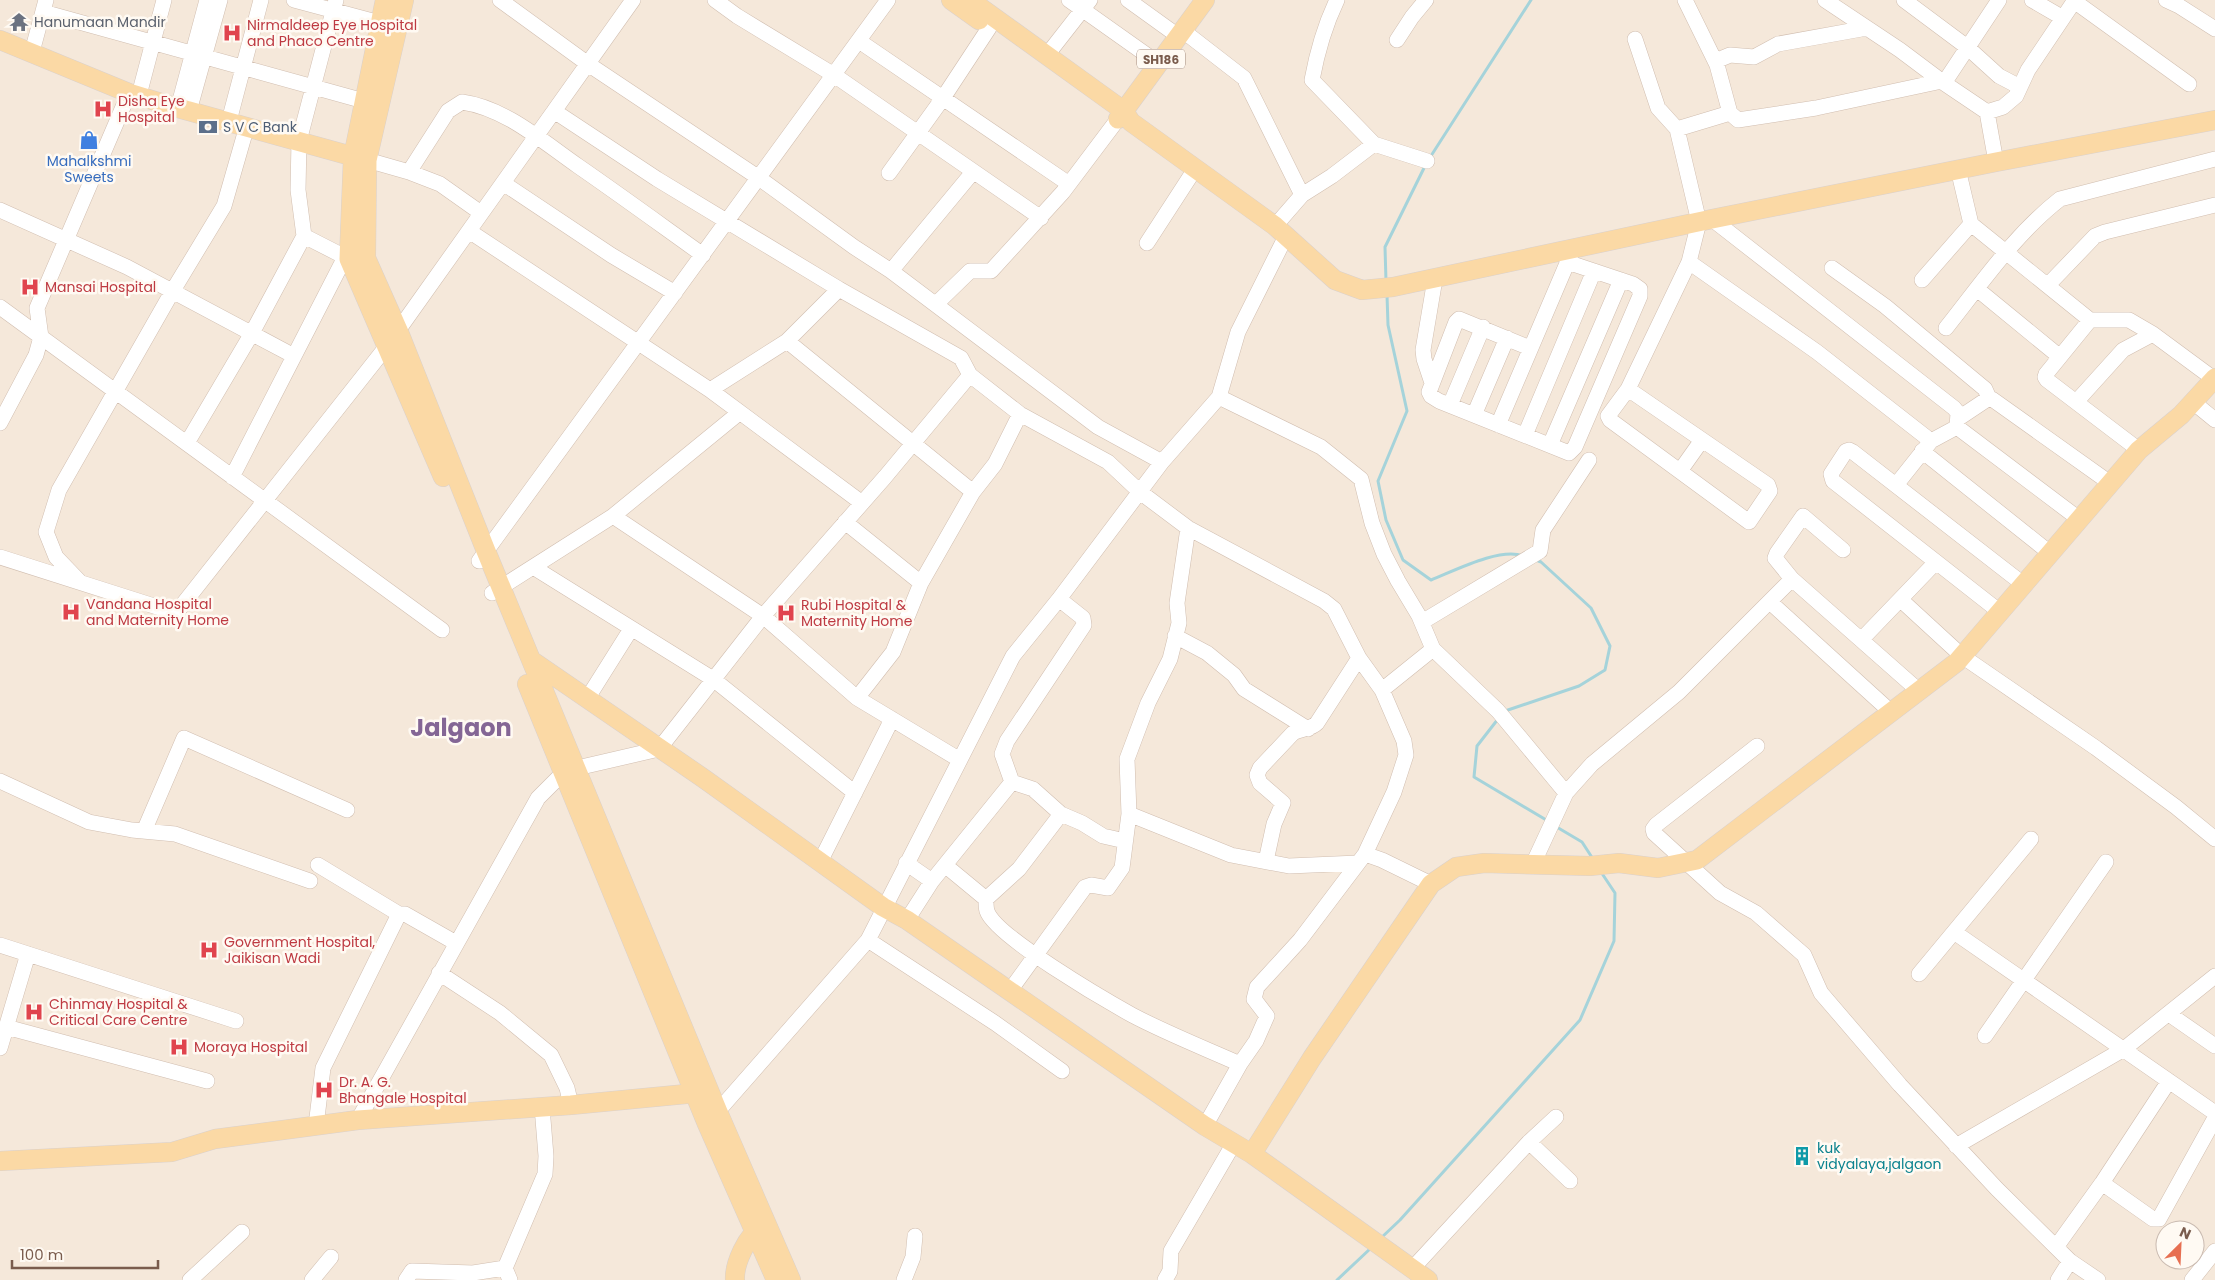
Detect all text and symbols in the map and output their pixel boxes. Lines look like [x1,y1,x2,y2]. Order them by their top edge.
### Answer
temple icon: Hanumaan Mandir [8,11,30,33]
place label: Hanumaan Mandir [34,12,166,32]
place label: Nirmaldeep Eye Hospital and Phaco Centre [247,15,417,51]
hospital icon: Nirmaldeep Eye Hospital and Phaco Centre [221,22,243,44]
road number: SH186 [1137,50,1185,68]
place label: Disha Eye Hospital [118,91,185,127]
hospital icon: Disha Eye Hospital [92,98,114,120]
bank icon: S V C Bank [197,116,219,138]
place label: S V C Bank [223,117,298,137]
shop icon: Mahalkshmi Sweets [78,129,100,151]
place label: Mahalkshmi Sweets [47,151,131,187]
hospital icon: Mansai Hospital [19,276,41,298]
place label: Mansai Hospital [45,277,156,297]
place label: Vandana Hospital and Maternity Home [86,594,229,630]
place label: Rubi Hospital & Maternity Home [801,595,913,631]
hospital icon: Vandana Hospital and Maternity Home [60,601,82,623]
hospital icon: Rubi Hospital & Maternity Home [775,602,797,624]
district label: Jalgaon [410,711,512,744]
place label: Government Hospital, Jaikisan Wadi [224,932,375,968]
hospital icon: Government Hospital, Jaikisan Wadi [198,939,220,961]
place label: Chinmay Hospital & Critical Care Centre [49,994,188,1030]
hospital icon: Chinmay Hospital & Critical Care Centre [23,1001,45,1023]
hospital icon: Moraya Hospital [168,1036,190,1058]
place label: Moraya Hospital [194,1037,308,1057]
place label: Dr. A. G. Bhangale Hospital [339,1072,467,1108]
hospital icon: Dr. A. G. Bhangale Hospital [313,1079,335,1101]
place label: kuk vidyalaya,jalgaon [1817,1138,1941,1174]
building icon: kuk vidyalaya,jalgaon [1791,1145,1813,1167]
north arrow [2155,1220,2205,1270]
text: N [2176,1222,2194,1244]
scale bar [12,1238,159,1270]
text: 100 m [20,1244,63,1265]

